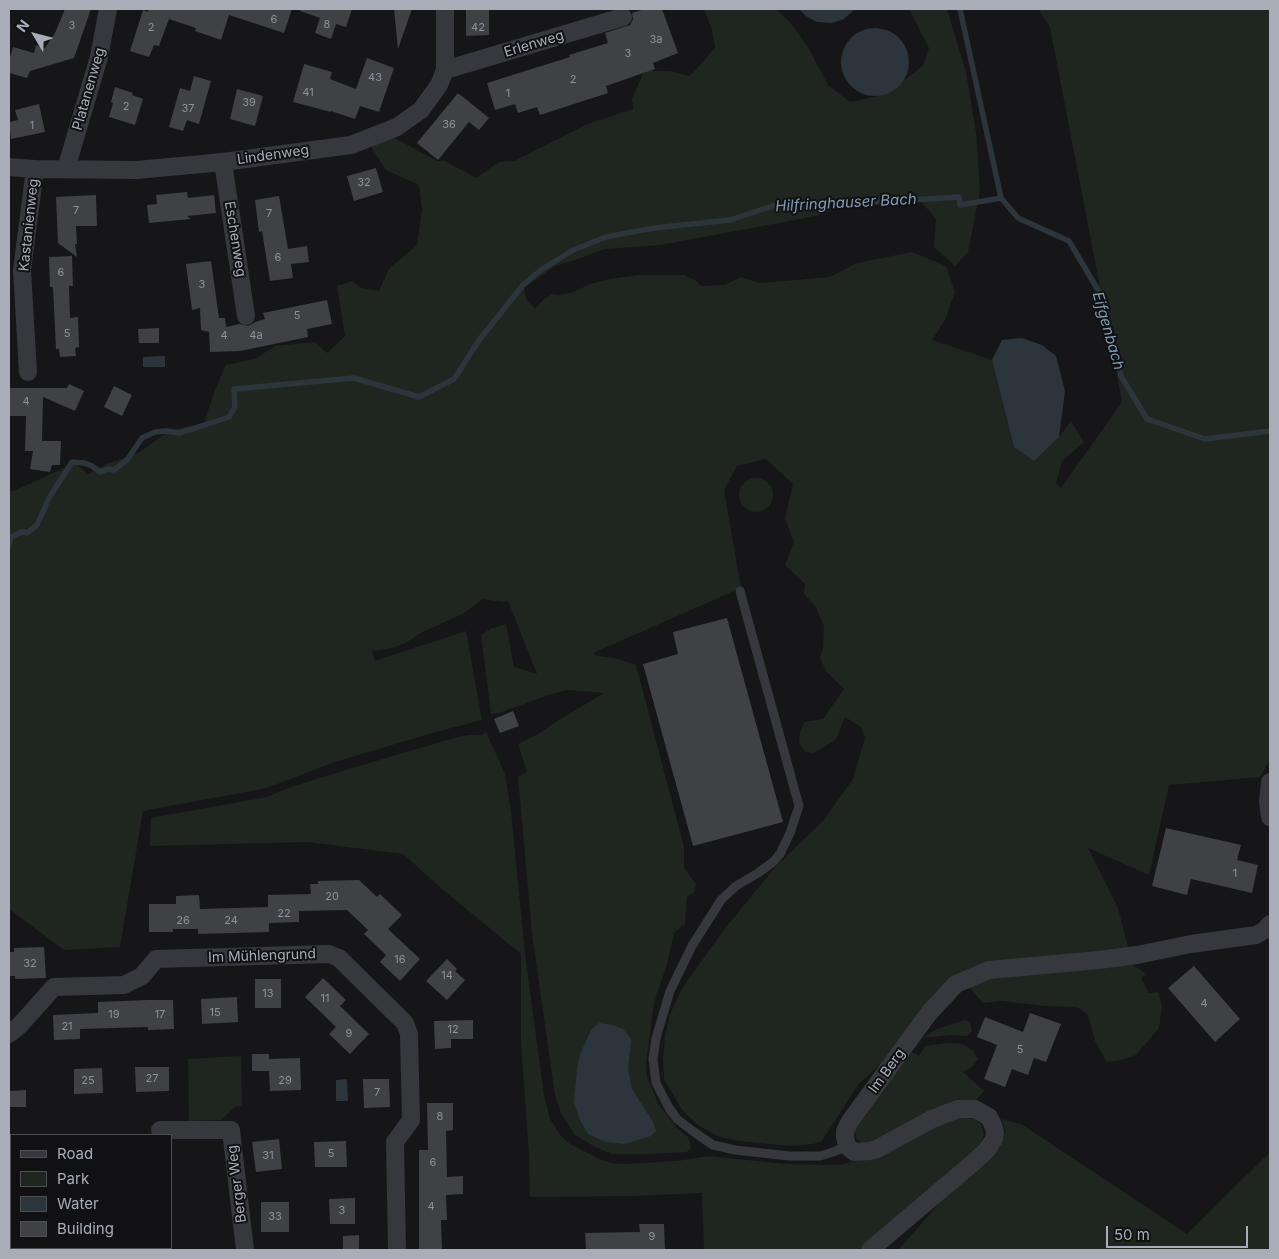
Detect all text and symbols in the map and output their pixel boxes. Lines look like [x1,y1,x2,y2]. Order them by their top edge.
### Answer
north arrow [10,10,60,60]
house number: 6 [271,13,277,27]
text: N [13,16,33,35]
house number: 8 [324,18,330,32]
house number: 3 [69,19,75,33]
house number: 2 [148,21,154,35]
house number: 42 [471,21,485,35]
street label: Erlenweg [502,27,566,61]
house number: 3a [650,33,662,47]
street label: Platanenweg [69,46,109,132]
house number: 3 [625,47,631,61]
house number: 43 [368,71,382,85]
house number: 2 [570,73,576,87]
house number: 41 [302,86,314,100]
house number: 1 [506,87,510,101]
house number: 39 [242,96,256,110]
house number: 2 [123,100,129,114]
house number: 37 [181,102,195,116]
house number: 36 [442,118,456,132]
house number: 1 [30,119,34,133]
street label: Lindenweg [236,142,310,168]
house number: 32 [357,176,371,190]
street label: Kastanienweg [16,178,42,272]
water label: Hilfringhauser Bach [775,190,917,216]
street label: Eschenweg [221,200,249,278]
house number: 7 [73,204,79,218]
house number: 7 [266,207,272,221]
house number: 6 [275,251,281,265]
house number: 6 [58,266,64,280]
house number: 3 [199,278,205,292]
water label: Eifgenbach [1088,290,1128,372]
house number: 5 [294,309,300,323]
house number: 5 [64,327,70,341]
house number: 4 [220,329,228,343]
house number: 4a [249,329,263,343]
house number: 4 [22,395,30,409]
house number: 1 [1233,867,1237,881]
house number: 20 [325,890,339,904]
house number: 22 [277,907,291,921]
house number: 26 [176,914,190,928]
house number: 24 [224,914,238,928]
street label: Im Mühlengrund [208,946,316,966]
house number: 16 [394,953,406,967]
house number: 32 [23,957,37,971]
house number: 14 [441,969,453,983]
house number: 13 [262,987,274,1001]
house number: 11 [321,992,329,1006]
house number: 4 [1200,997,1208,1011]
house number: 15 [209,1006,221,1020]
house number: 19 [108,1008,120,1022]
house number: 17 [155,1008,165,1022]
house number: 21 [61,1020,73,1034]
house number: 12 [447,1023,459,1037]
house number: 9 [346,1027,352,1041]
house number: 5 [1017,1043,1023,1057]
street label: Im Berg [865,1045,909,1097]
house number: 27 [146,1072,158,1086]
house number: 25 [81,1074,95,1088]
house number: 29 [278,1074,292,1088]
house number: 7 [374,1086,380,1100]
house number: 8 [437,1110,443,1124]
legend [10,1134,172,1249]
text: Road [57,1144,93,1163]
street label: Berger Weg [224,1144,250,1224]
house number: 5 [328,1147,334,1161]
house number: 31 [262,1149,274,1163]
house number: 6 [430,1156,436,1170]
text: Park [57,1169,89,1188]
text: Water [57,1194,99,1213]
house number: 4 [427,1200,435,1214]
house number: 3 [339,1204,345,1218]
house number: 33 [268,1210,282,1224]
scale bar [1109,1216,1252,1248]
text: Building [57,1219,114,1238]
text: 50 m [1114,1225,1150,1244]
house number: 9 [649,1230,655,1244]

